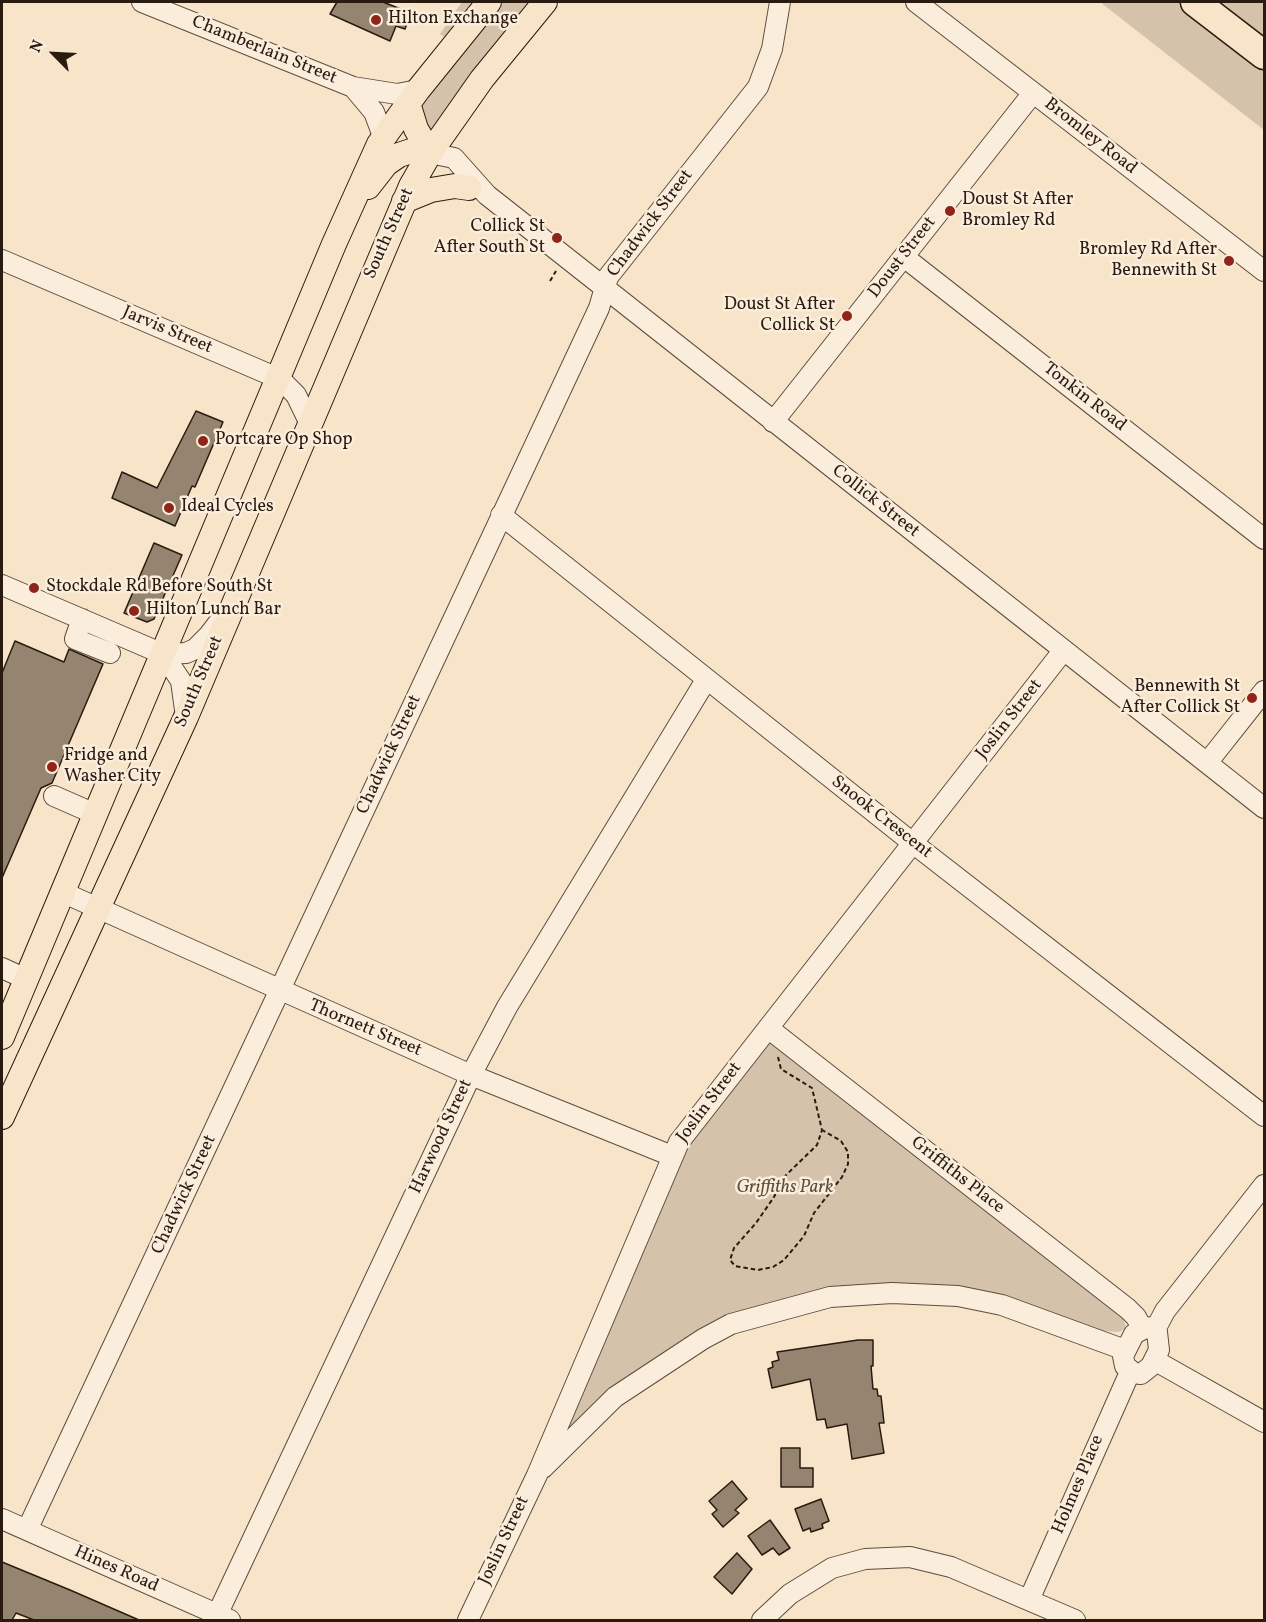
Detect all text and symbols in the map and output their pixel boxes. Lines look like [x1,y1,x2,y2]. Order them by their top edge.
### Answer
place label: Hilton Exchange [388,9,518,31]
street label: Chamberlain Street [188,12,340,90]
marker: Hilton Exchange [369,13,383,27]
north arrow [24,24,84,84]
text: N [25,37,50,56]
street label: Bromley Road [1039,94,1141,180]
street label: Chadwick Street [604,166,698,282]
street label: South Street [360,185,420,283]
place label: Doust St After Bromley Rd [962,190,1073,232]
marker: Doust St After Bromley Rd [943,204,957,218]
street label: Doust Street [864,213,942,303]
place label: Collick St After South St [434,217,545,260]
marker: Collick St After South St [550,231,564,245]
place label: Bromley Rd After Bennewith St [1079,240,1217,282]
marker: Bromley Rd After Bennewith St [1222,254,1236,268]
place label: Doust St After Collick St [724,295,835,338]
street label: Jarvis Street [119,302,215,360]
marker: Doust St After Collick St [840,309,854,323]
street label: Tonkin Road [1038,359,1130,437]
place label: Portcare Op Shop [215,430,353,452]
marker: Portcare Op Shop [196,434,210,448]
street label: Collick Street [827,461,923,543]
place label: Ideal Cycles [181,497,274,519]
marker: Ideal Cycles [162,501,176,515]
place label: Stockdale Rd Before South St [46,577,273,599]
marker: Stockdale Rd Before South St [27,581,41,595]
place label: Hilton Lunch Bar [146,600,281,622]
marker: Hilton Lunch Bar [127,604,141,618]
street label: South Street [171,633,229,731]
street label: Joslin Street [972,676,1048,764]
place label: Bennewith St After Collick St [1121,677,1240,720]
marker: Bennewith St After Collick St [1245,691,1259,705]
street label: Chadwick Street [353,692,427,818]
place label: Fridge and Washer City [64,746,161,789]
marker: Fridge and Washer City [45,760,59,774]
street label: Snook Crescent [826,772,936,864]
street label: Thornett Street [305,996,425,1062]
street label: Joslin Street [673,1058,747,1148]
street label: Harwood Street [406,1076,478,1198]
street label: Chadwick Street [148,1132,222,1258]
street label: Griffiths Place [906,1133,1008,1219]
park label: Griffiths Park [737,1178,833,1200]
street label: Holmes Place [1048,1432,1110,1538]
street label: Joslin Street [475,1493,535,1589]
street label: Hines Road [70,1542,162,1598]

